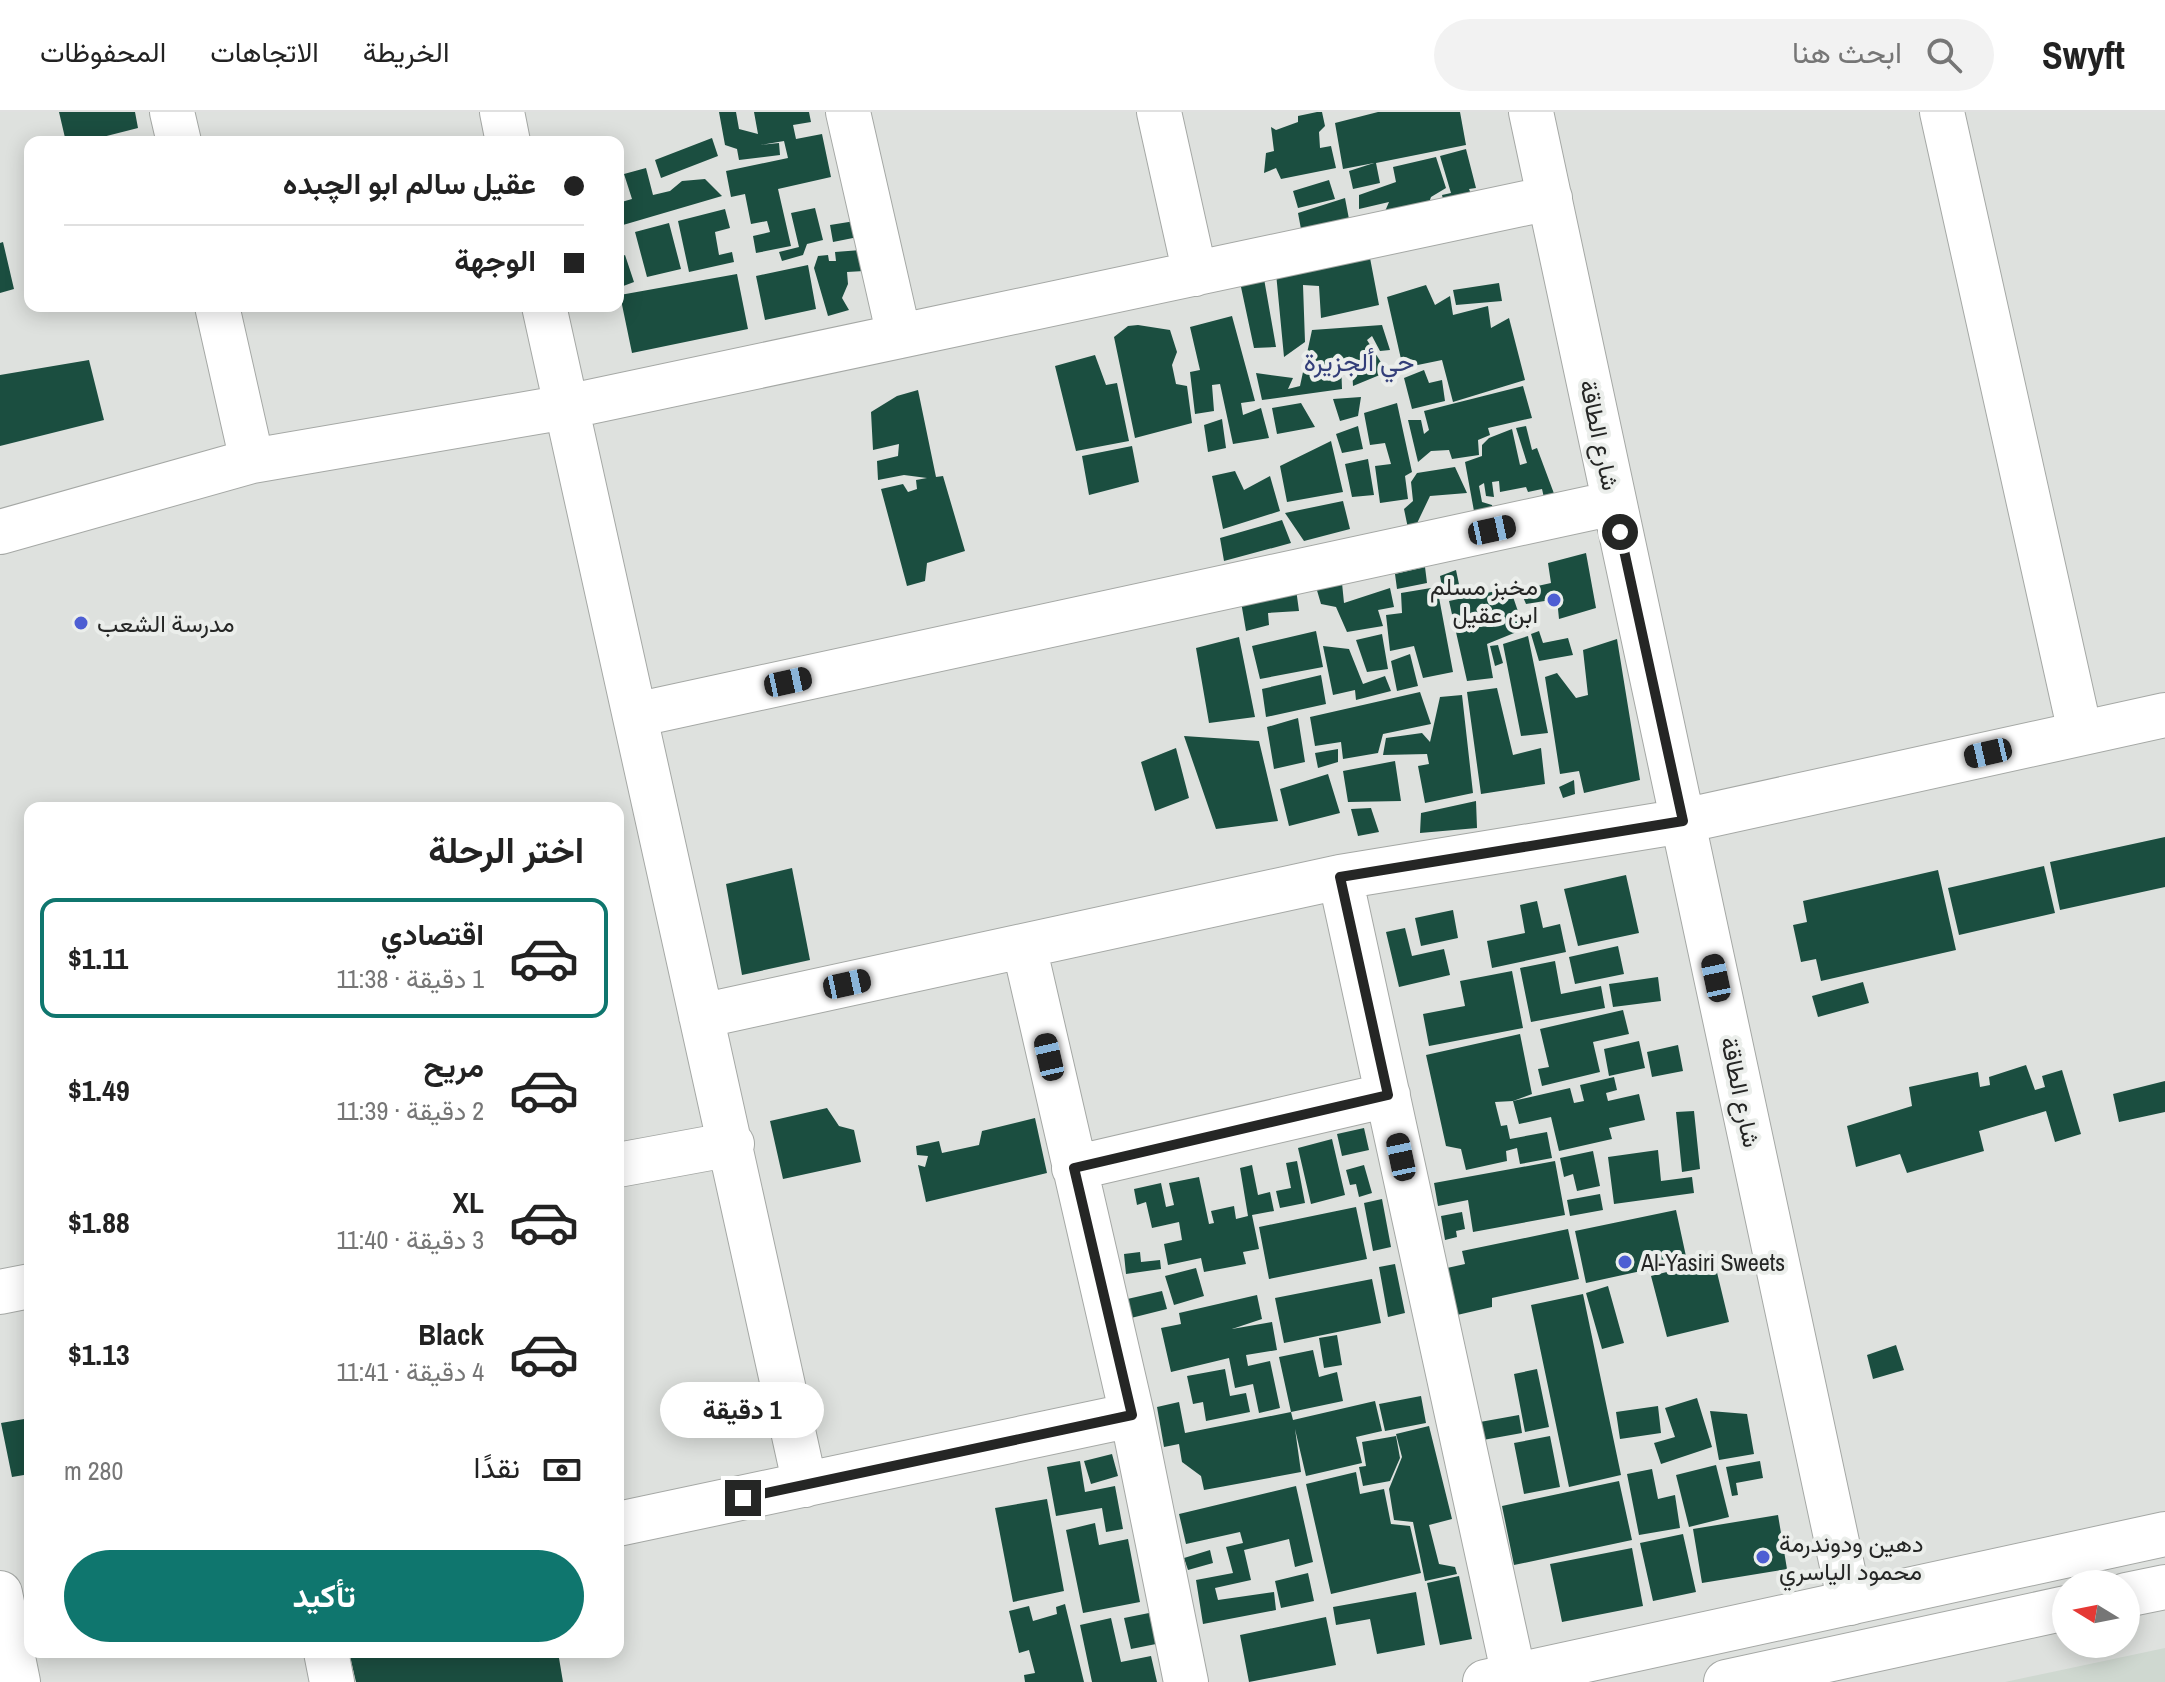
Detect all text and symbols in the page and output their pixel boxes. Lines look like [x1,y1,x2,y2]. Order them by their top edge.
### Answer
search box [1434,19,1994,91]
text: Swyft [2042,30,2125,81]
text: ابحث هنا [1792,32,1902,72]
text: المحفوظات [40,33,166,71]
text: الاتجاهات [210,33,319,71]
text: الخريطة [363,33,449,71]
icon: search [1922,33,1966,77]
text: عقيل سالم ابو الچبده [283,163,536,203]
text: الوجهة [454,240,536,280]
district label: حي ألجزيرة [1304,344,1414,383]
street label: شارع الطاقة [1572,377,1627,493]
car [1466,513,1518,547]
route start [1602,514,1638,550]
place label: مخبز مسلم ابن عقيل [1430,570,1538,630]
marker: مخبز مسلم ابن عقيل [1545,591,1563,609]
place label: مدرسة الشعب [97,607,235,639]
marker: مدرسة الشعب [72,614,90,632]
car [762,665,814,699]
car [1962,736,2014,770]
text: اختر الرحلة [428,826,584,874]
text: اقتصادي [381,914,484,954]
icon: car [508,922,580,994]
text: $1.11 [68,938,128,978]
car [1699,952,1733,1004]
text: 1 دقيقة · 11:38 [336,961,484,996]
car [821,967,873,1001]
car [1032,1031,1066,1083]
street label: شارع الطاقة [1713,1034,1768,1150]
text: مريح [424,1046,484,1086]
icon: car [508,1054,580,1126]
text: $1.49 [68,1070,130,1110]
text: 2 دقيقة · 11:39 [336,1093,484,1128]
car [1384,1131,1418,1183]
text: XL [453,1182,484,1222]
icon: car [508,1186,580,1258]
text: $1.88 [68,1202,130,1242]
text: 3 دقيقة · 11:40 [336,1222,484,1257]
place label: Al-Yasiri Sweets [1640,1246,1785,1278]
marker: Al-Yasiri Sweets [1616,1253,1634,1271]
text: Black [418,1314,484,1354]
icon: car [508,1318,580,1390]
text: $1.13 [68,1334,130,1374]
text: 4 دقيقة · 11:41 [336,1354,484,1389]
callout: 1 دقيقة [661,1382,825,1438]
text: 1 دقيقة [702,1392,782,1427]
text: نقدًا [474,1447,520,1487]
icon: cash [540,1448,584,1492]
text: 280 m [64,1453,123,1488]
route end [725,1480,761,1516]
place label: دهين ودوندرمة محمود الياسري [1779,1527,1923,1591]
marker: دهين ودوندرمة محمود الياسري [1754,1548,1772,1566]
button: تأكيد [64,1550,584,1642]
north arrow [2052,1570,2140,1658]
map controls [2052,1570,2140,1658]

